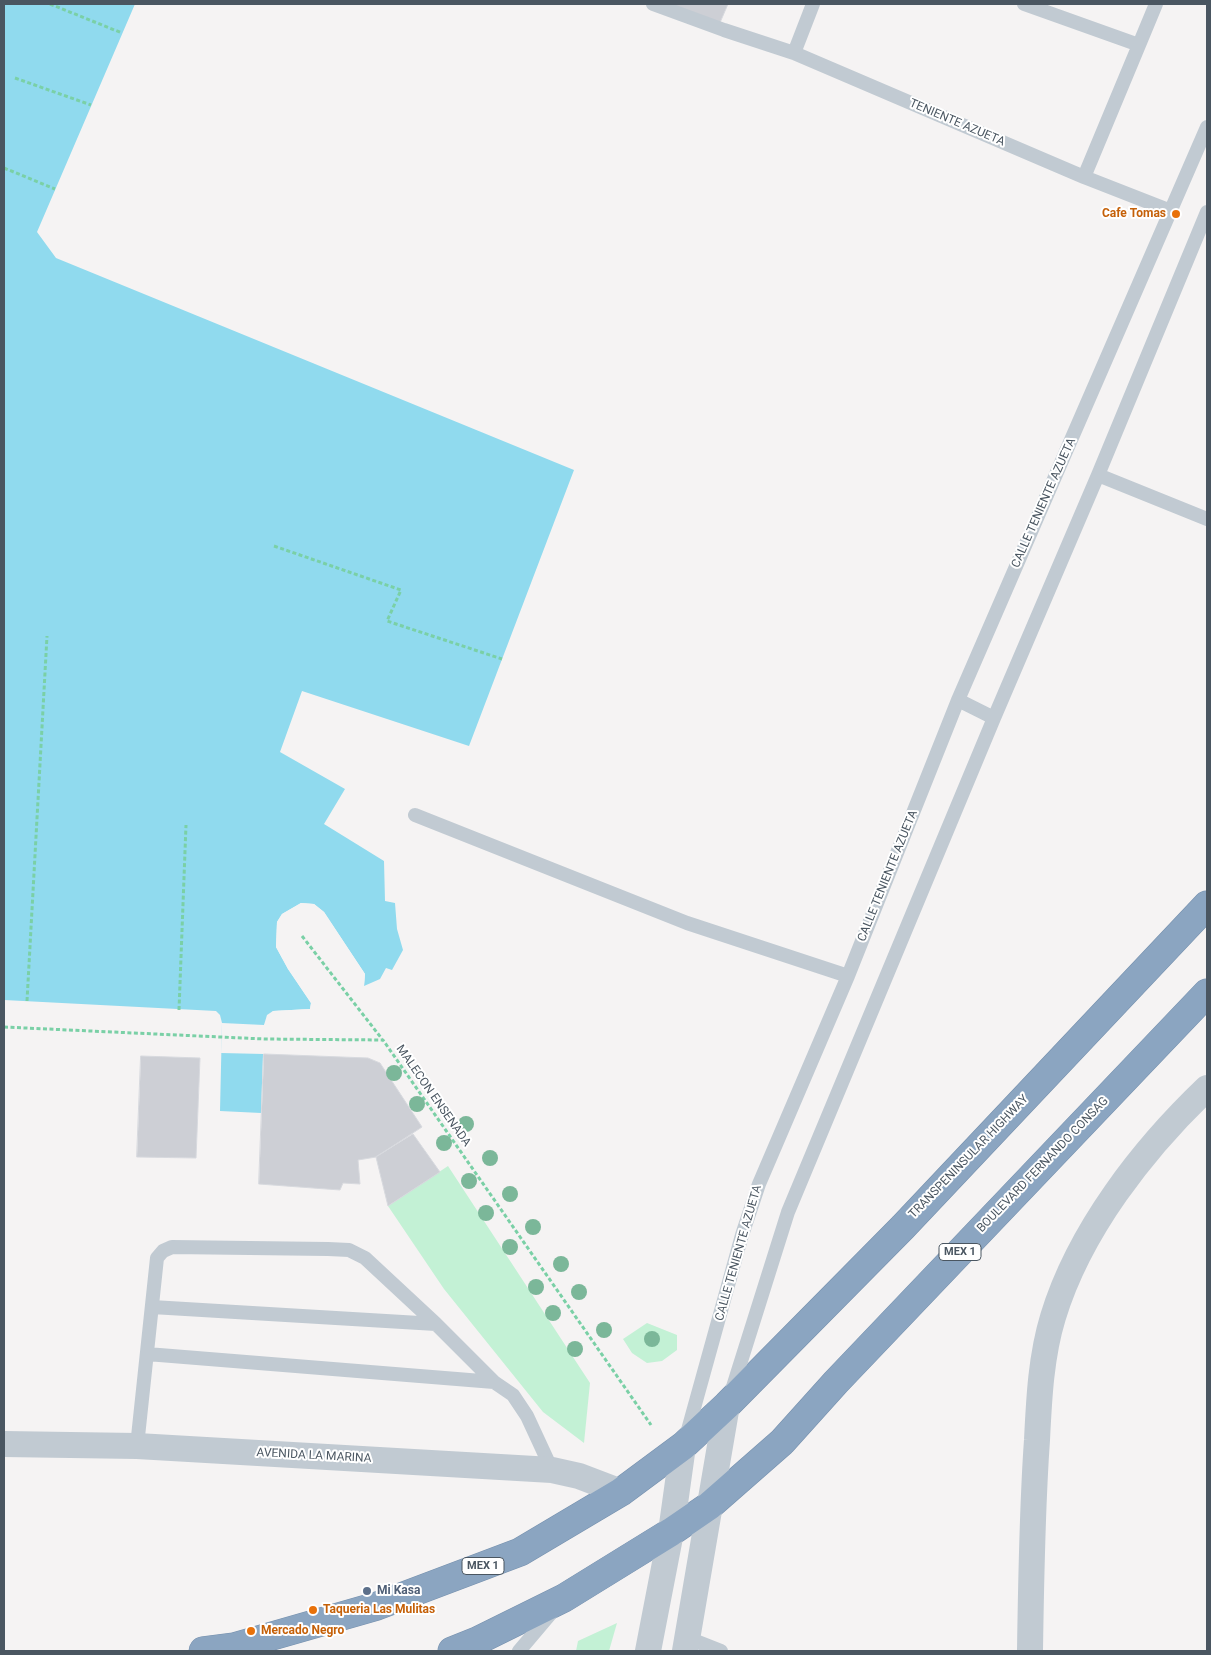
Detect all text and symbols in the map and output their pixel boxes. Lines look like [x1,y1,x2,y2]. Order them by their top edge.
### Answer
street label: TENIENTE AZUETA [907,96,1007,150]
place label: Cafe Tomas [1102,207,1166,221]
marker: Cafe Tomas [1170,208,1182,220]
street label: CALLE TENIENTE AZUETA [1009,436,1079,570]
street label: CALLE TENIENTE AZUETA [855,808,921,944]
street label: MALECON ENSENADA [392,1042,474,1150]
street label: TRANSPENINSULAR HIGHWAY [906,1092,1032,1222]
street label: BOULEVARD FERNANDO CONSAG [974,1094,1112,1236]
street label: CALLE TENIENTE AZUETA [713,1183,765,1323]
road number: MEX 1 [939,1244,981,1260]
street label: AVENIDA LA MARINA [256,1446,372,1466]
road number: MEX 1 [462,1558,504,1574]
place label: Mi Kasa [377,1584,420,1598]
marker: Mi Kasa [361,1585,373,1597]
place label: Taqueria Las Mulitas [323,1603,435,1617]
marker: Taqueria Las Mulitas [307,1604,319,1616]
place label: Mercado Negro [261,1624,344,1638]
marker: Mercado Negro [245,1625,257,1637]

